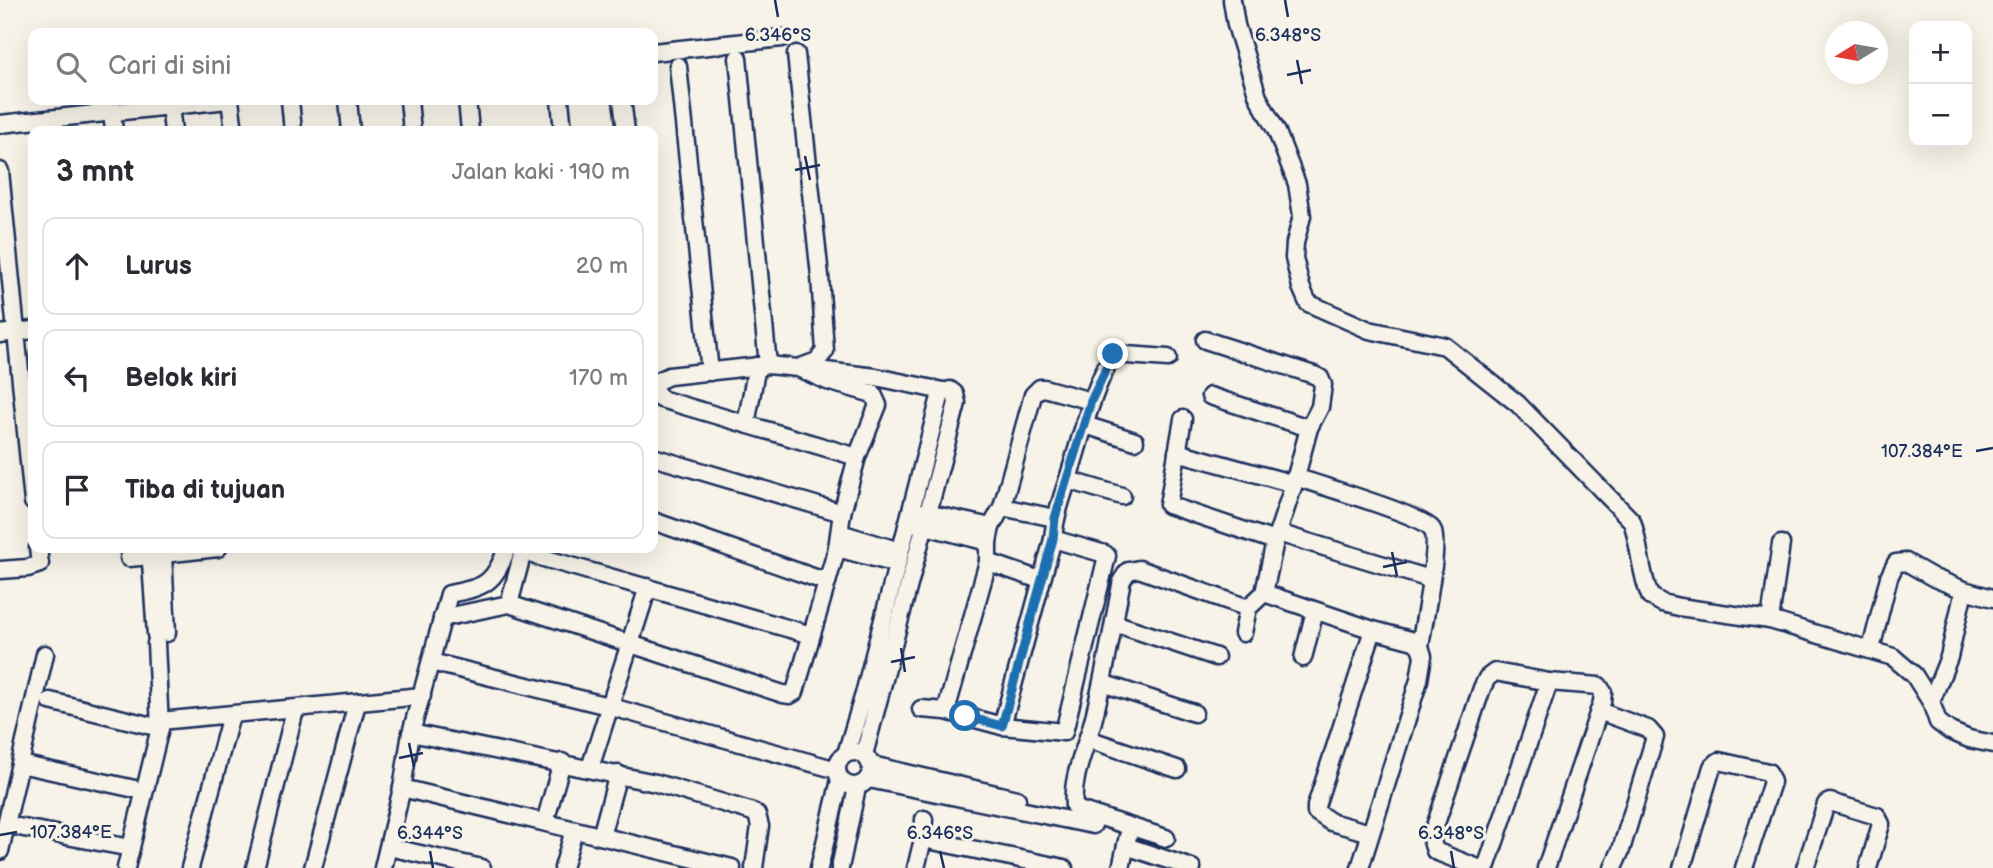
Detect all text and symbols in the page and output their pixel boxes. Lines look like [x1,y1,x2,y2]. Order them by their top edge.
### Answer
north arrow [1825,21,1888,84]
map controls [1909,21,1972,147]
button: + [1909,21,1972,84]
text: 6.346°S [745,25,811,46]
text: 6.348°S [1255,25,1321,46]
search box [28,28,658,105]
icon: search [52,48,90,86]
text: Cari di sini [108,51,231,82]
button: − [1909,84,1972,147]
text: 3 mnt [56,154,134,190]
text: Jalan kaki · 190 m [452,158,630,186]
icon: ahead [58,247,96,285]
text: Lurus [125,251,192,282]
text: 20 m [576,252,628,280]
route end [1097,338,1128,369]
icon: left [58,359,96,397]
text: Belok kiri [125,363,237,394]
text: 170 m [569,364,628,392]
text: 107.384°E [1881,441,1963,462]
icon: arrive [58,471,96,509]
text: Tiba di tujuan [125,475,285,506]
route start [949,700,980,731]
text: 107.384°E [30,822,112,843]
text: 6.344°S [397,823,463,844]
text: 6.346°S [907,823,973,844]
text: 6.348°S [1418,823,1484,844]

